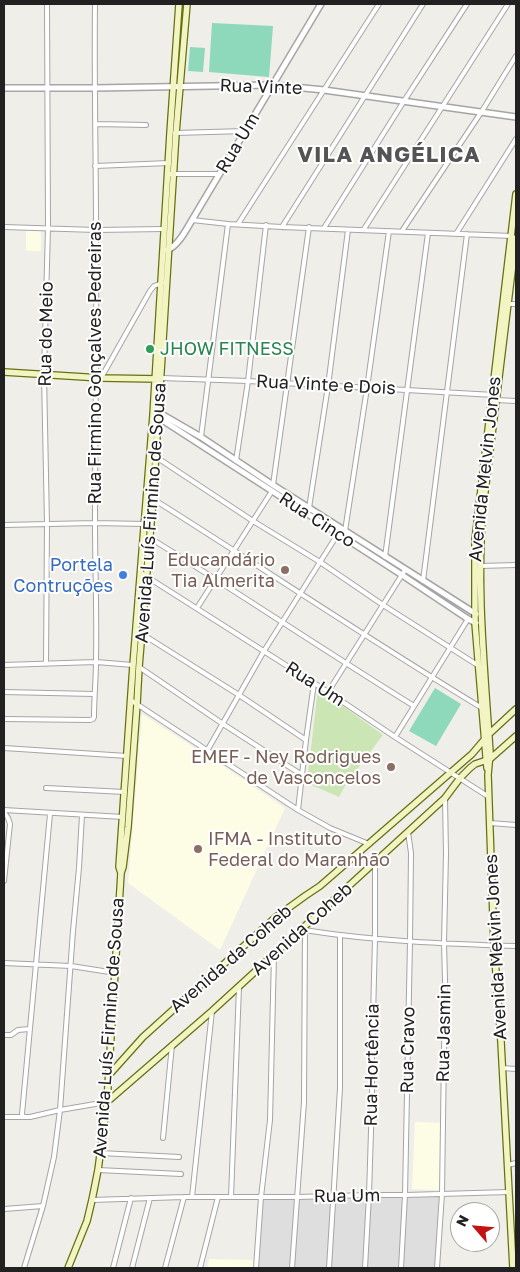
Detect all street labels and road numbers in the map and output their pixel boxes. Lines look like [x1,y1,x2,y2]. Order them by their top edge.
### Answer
street label: Rua Vinte [219,75,303,99]
street label: Rua Um [212,109,264,177]
street label: Rua Firmino Gonçalves Pedreiras [84,221,106,505]
street label: Rua do Meio [34,281,58,387]
street label: Rua Vinte e Dois [256,371,396,399]
street label: Avenida Melvin Jones [465,375,505,563]
street label: Avenida Luís Firmino de Sousa [131,382,171,644]
street label: Rua Cinco [275,487,359,553]
street label: Rua Um [281,657,349,711]
street label: Avenida Melvin Jones [480,853,512,1041]
street label: Avenida Coheb [247,878,357,980]
street label: Avenida Luís Firmino de Sousa [89,897,129,1159]
street label: Avenida da Coheb [166,900,296,1018]
street label: Rua Jasmin [432,983,456,1083]
street label: Rua Hortência [360,1003,384,1127]
street label: Rua Cravo [396,1006,420,1094]
street label: Rua Um [314,1185,380,1207]

